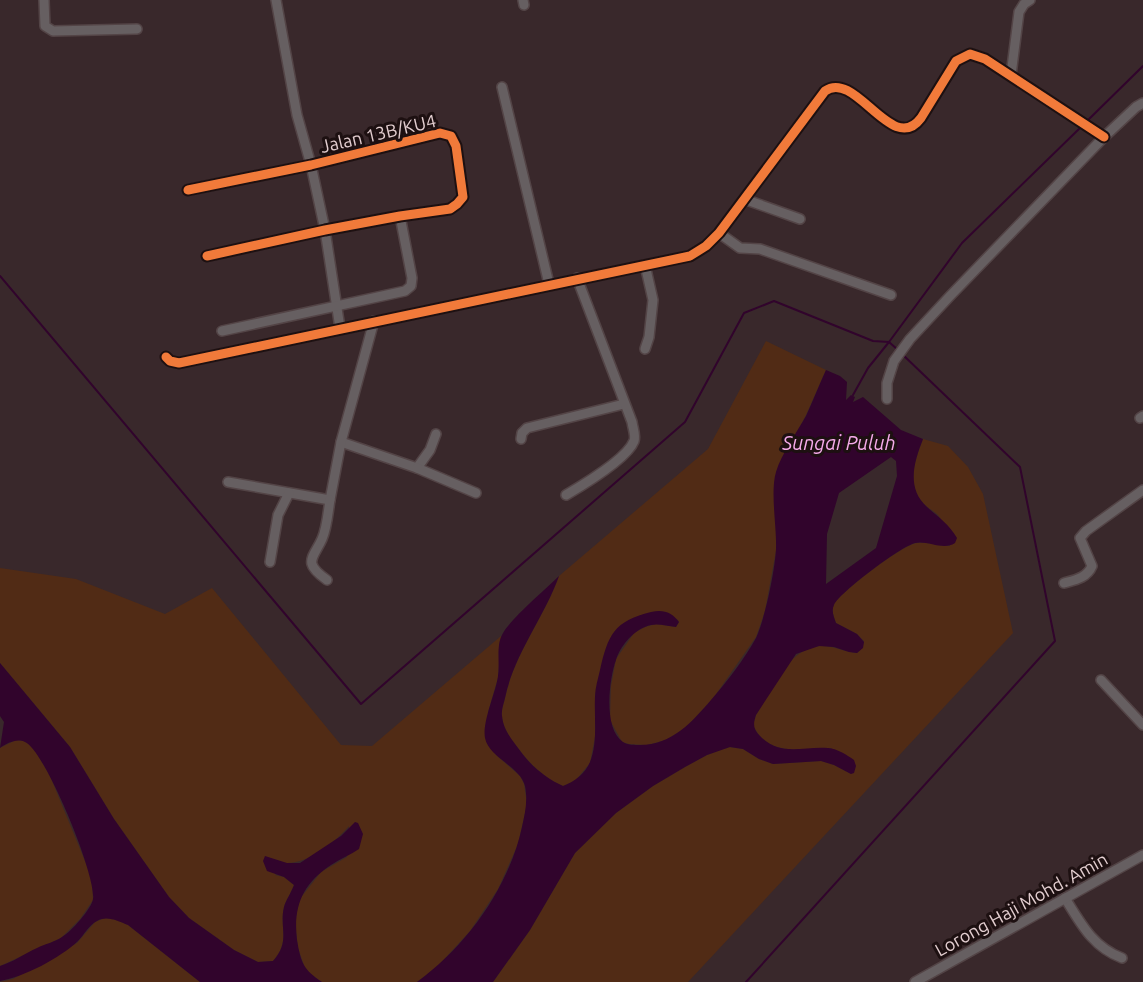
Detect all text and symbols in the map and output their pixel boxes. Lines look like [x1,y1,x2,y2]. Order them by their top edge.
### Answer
street label: Jalan 13B/KU4 [318,110,438,156]
water label: Sungai Puluh [781,431,896,454]
street label: Lorong Haji Mohd. Amin [931,848,1111,960]

